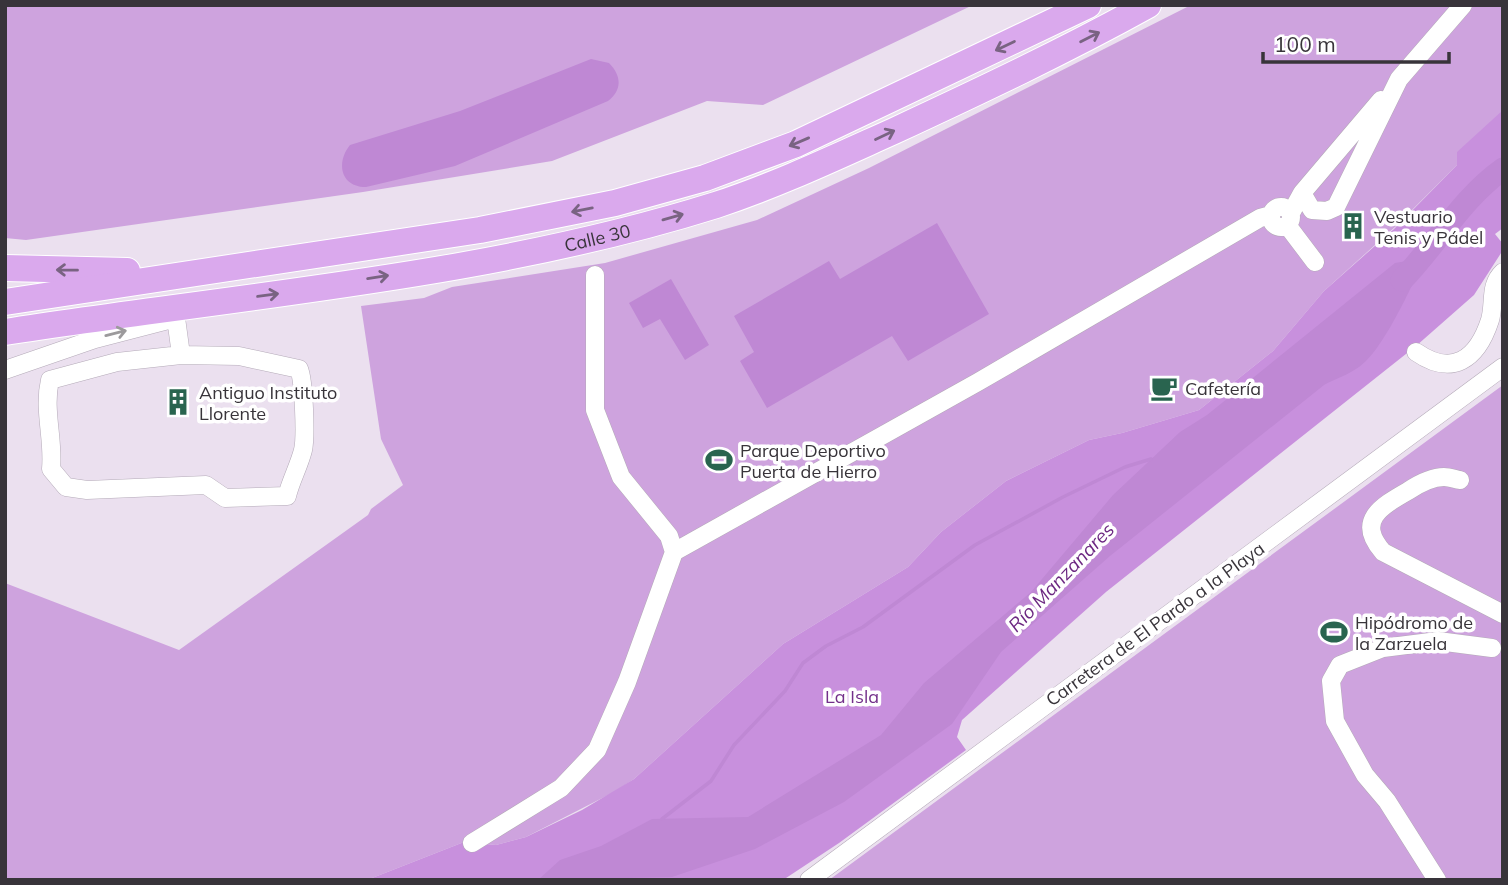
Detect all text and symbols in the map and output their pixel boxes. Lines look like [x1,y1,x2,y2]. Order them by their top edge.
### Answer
scale bar [1263,21,1448,65]
one-way arrow [1079,30,1100,43]
text: 100 m [1274,31,1336,57]
one-way arrow [995,40,1016,53]
one-way arrow [873,128,895,141]
one-way arrow [789,136,810,149]
one-way arrow [571,204,594,217]
place label: Vestuario Tenis y Pádel [1374,205,1483,249]
one-way arrow [661,209,683,222]
building icon: Vestuario Tenis y Pádel [1338,211,1368,241]
street label: Calle 30 [562,218,633,256]
one-way arrow [56,264,79,277]
one-way arrow [366,270,389,283]
one-way arrow [256,288,279,301]
one-way arrow [105,326,127,339]
cafe icon: Cafetería [1149,373,1179,403]
place label: Cafetería [1185,377,1261,400]
place label: Antiguo Instituto Llorente [199,381,337,425]
building icon: Antiguo Instituto Llorente [163,387,193,417]
place label: Parque Deportivo Puerta de Hierro [740,439,886,483]
sports icon: Parque Deportivo Puerta de Hierro [704,445,734,475]
water label: Río Manzanares [1003,517,1119,637]
street label: Carretera de El Pardo a la Playa [1041,537,1269,711]
place label: Hipódromo de la Zarzuela [1355,611,1473,655]
sports icon: Hipódromo de la Zarzuela [1319,617,1349,647]
park label: La Isla [825,685,879,708]

